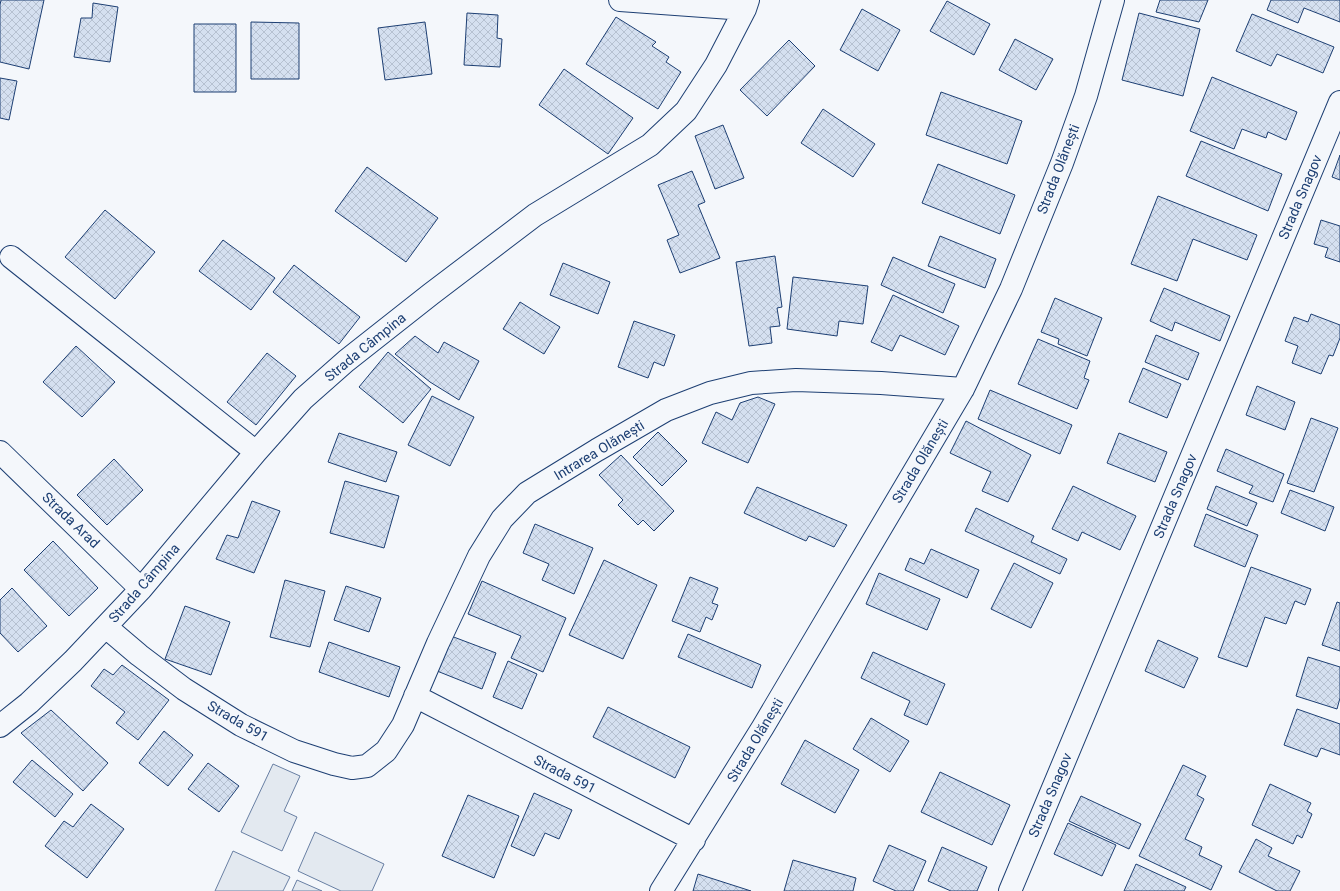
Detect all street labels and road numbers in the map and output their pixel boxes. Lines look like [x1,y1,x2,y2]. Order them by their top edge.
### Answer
street label: Strada Olănești [1034,122,1083,217]
street label: Strada Snagov [1275,152,1325,242]
street label: Strada Câmpina [321,309,409,385]
street label: Strada Olănești [889,416,952,506]
street label: Intrarea Olănești [551,417,648,484]
street label: Strada Snagov [1150,451,1200,541]
street label: Strada Arad [39,489,103,551]
street label: Strada Câmpina [105,540,183,626]
street label: Strada Olănești [724,695,787,785]
street label: Strada 591 [205,697,271,745]
street label: Strada Snagov [1025,750,1075,840]
street label: Strada 591 [531,752,599,796]

